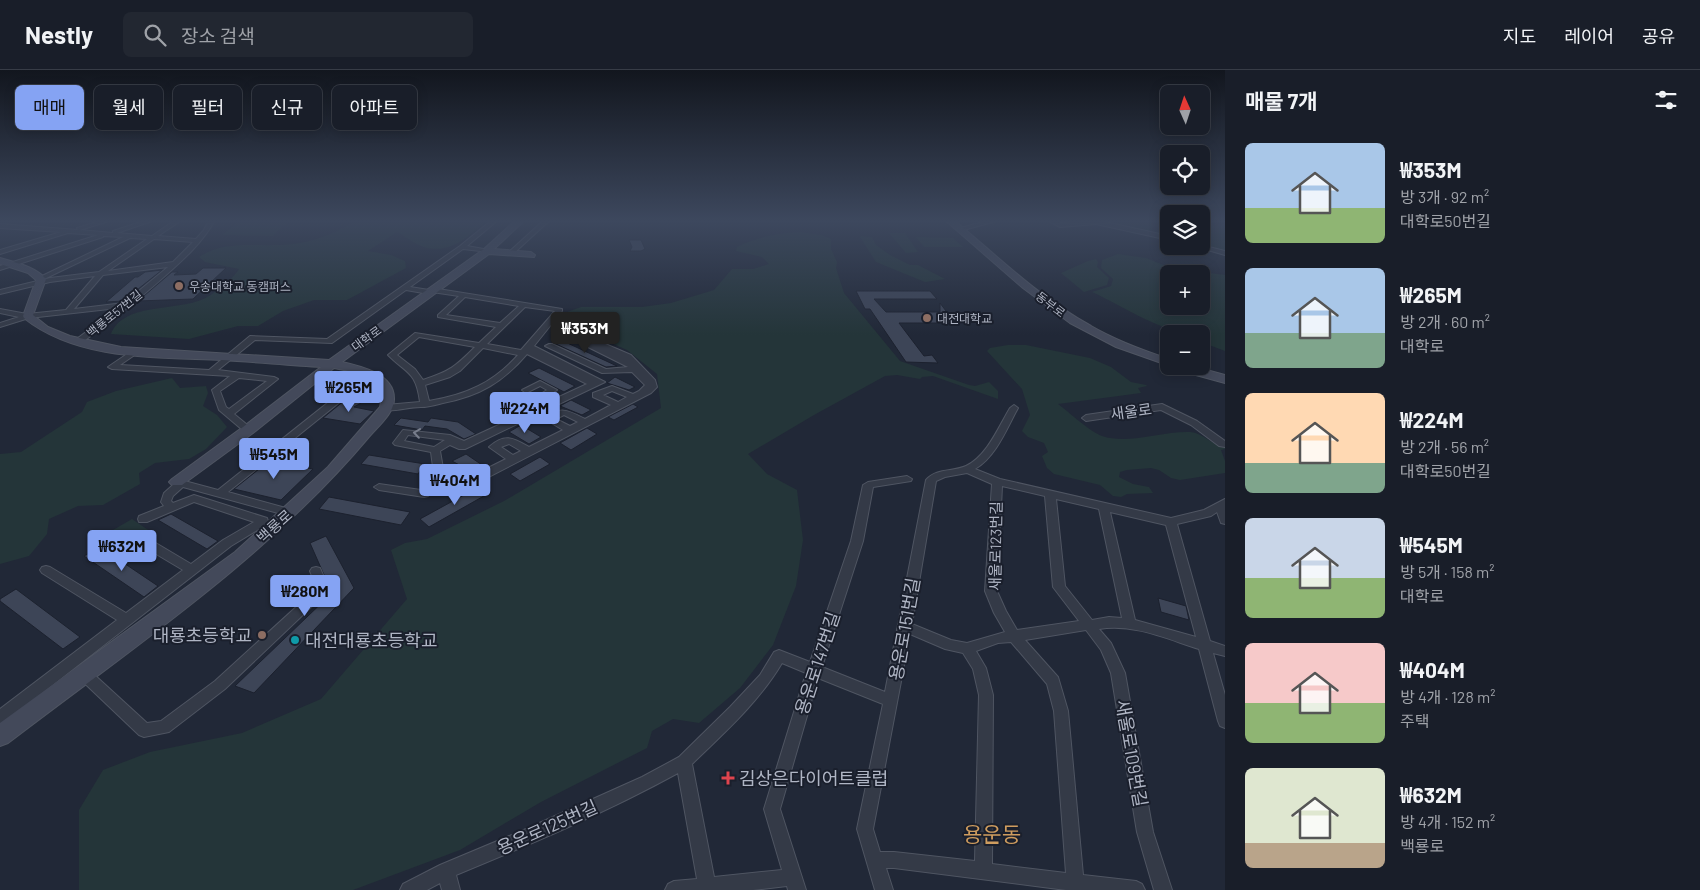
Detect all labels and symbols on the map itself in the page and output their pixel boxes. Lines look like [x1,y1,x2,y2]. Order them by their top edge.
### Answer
north arrow [1160,85,1210,135]
place label: 우송대학교 동캠퍼스 [189,279,291,293]
marker: 우송대학교 동캠퍼스 [173,280,185,292]
street label: 백룡로57번길 [84,286,144,340]
street label: 동부로 [1034,288,1068,320]
place label: 대전대학교 [937,311,992,325]
pin: ₩353M [550,312,620,354]
marker: 대전대학교 [921,312,933,324]
street label: 대학로 [348,323,384,353]
pin: ₩265M [314,370,384,413]
pin: ₩224M [490,392,560,434]
street label: 새울로 [1109,399,1153,423]
one-way arrow [413,429,421,439]
pin: ₩545M [239,438,309,480]
pin: ₩404M [420,464,490,506]
street label: 새울로123번길 [985,501,1005,591]
street label: 백룡로 [253,505,295,547]
pin: ₩632M [87,530,157,572]
pin: ₩280M [270,574,340,617]
street label: 용운로151번길 [884,576,924,682]
street label: 용운로147번길 [790,609,844,717]
place label: 대룡초등학교 [153,624,252,646]
marker: 대룡초등학교 [256,629,268,641]
place label: 대전대룡초등학교 [305,629,437,651]
marker: 대전대룡초등학교 [289,634,301,646]
street label: 새울로109번길 [1112,698,1152,808]
place label: 김상은다이어트클럽 [739,767,888,789]
marker: 김상은다이어트클럽 [721,771,735,785]
street label: 용운로125번길 [493,795,601,859]
district label: 용운동 [963,821,1021,846]

